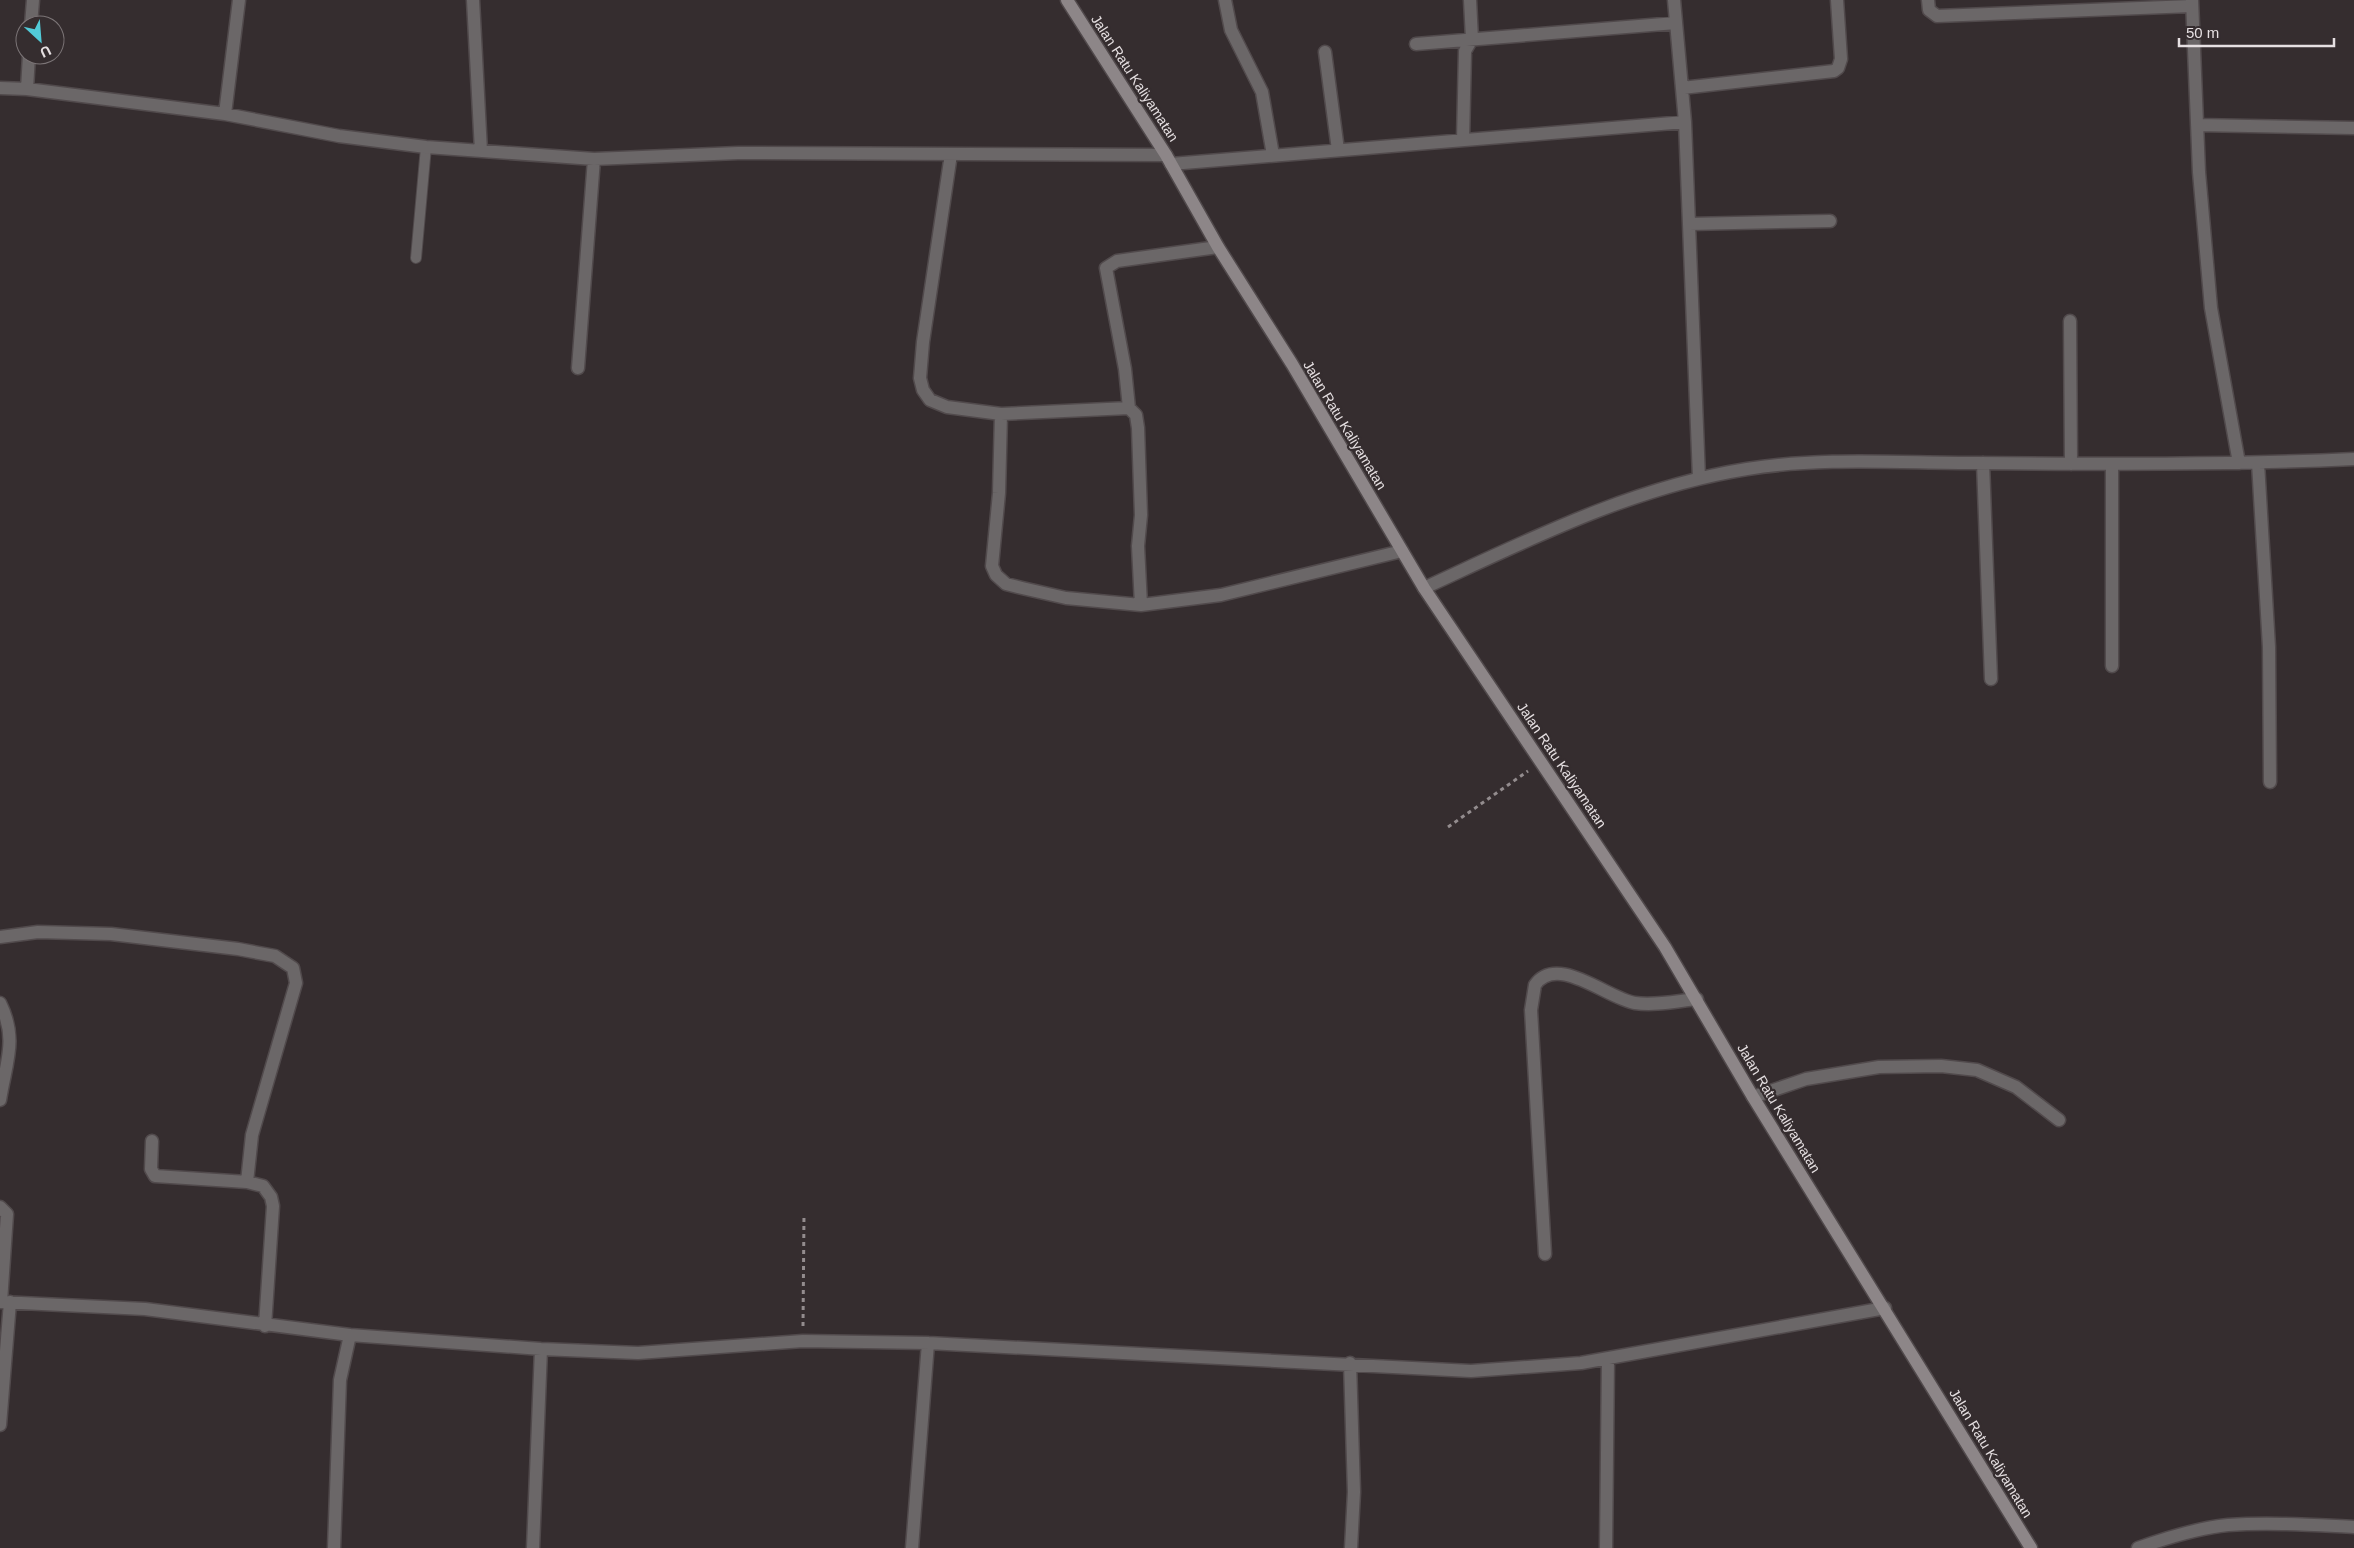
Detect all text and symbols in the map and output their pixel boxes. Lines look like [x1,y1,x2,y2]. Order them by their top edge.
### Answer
street label: Jalan Ratu Kaliyamatan [1088,12,1182,144]
north arrow [15,15,65,65]
scale bar [2179,15,2334,47]
text: 50 m [2186,24,2219,41]
text: U [38,42,54,61]
street label: Jalan Ratu Kaliyamatan [1300,358,1390,492]
street label: Jalan Ratu Kaliyamatan [1514,699,1610,831]
street label: Jalan Ratu Kaliyamatan [1734,1041,1824,1175]
street label: Jalan Ratu Kaliyamatan [1946,1386,2036,1520]

